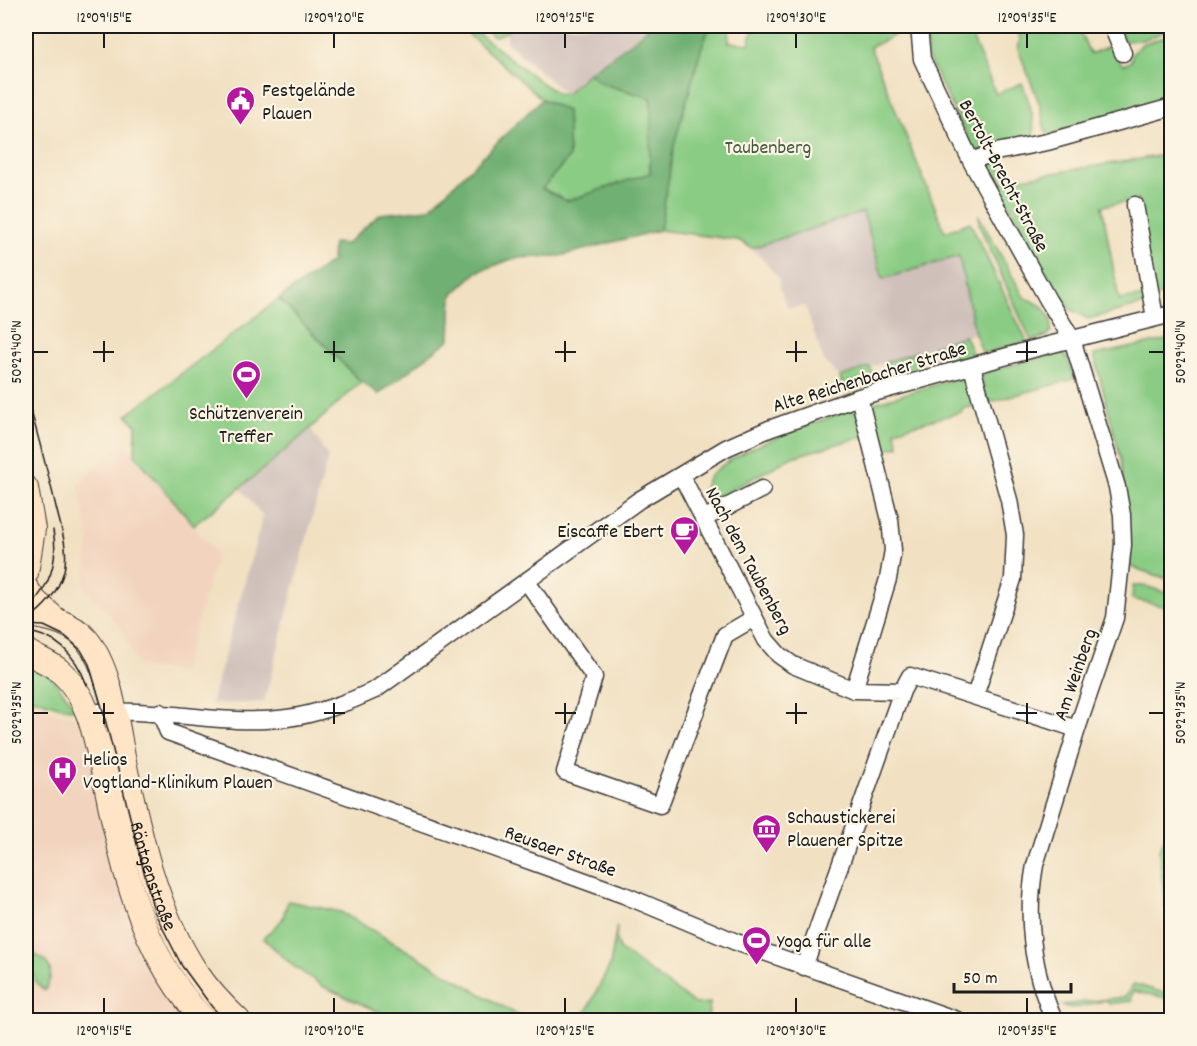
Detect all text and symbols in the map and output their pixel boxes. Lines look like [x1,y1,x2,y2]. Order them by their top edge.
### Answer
text: 12°09'15"E [76,8,132,30]
text: 12°09'20"E [304,8,364,30]
text: 12°09'25"E [536,8,594,30]
text: 12°09'30"E [766,8,826,30]
text: 12°09'35"E [998,8,1056,30]
place label: Festgelände Plauen [262,78,355,129]
public building icon: Festgelände Plauen [225,84,257,126]
street label: Bertolt-Brecht-Straße [950,95,1055,258]
park label: Taubenberg [725,135,811,163]
text: 50°29'40"N [7,320,29,384]
text: 50°29'40"N [1171,320,1193,384]
street label: Alte Reichenbacher Straße [770,336,970,422]
sports icon: Schützenverein Treffer [230,358,262,400]
place label: Schützenverein Treffer [189,401,303,452]
street label: Nach dem Taubenberg [697,482,798,640]
cafe icon: Eiscaffe Ebert [669,514,701,556]
place label: Eiscaffe Ebert [557,519,664,547]
street label: Am Weinberg [1048,625,1106,725]
text: 50°29'35"N [7,682,29,744]
text: 50°29'35"N [1171,682,1193,744]
place label: Helios Vogtland-Klinikum Plauen [83,747,273,798]
hospital icon: Helios Vogtland-Klinikum Plauen [46,754,78,796]
place label: Schaustickerei Plauener Spitze [787,805,903,856]
museum icon: Schaustickerei Plauener Spitze [750,812,782,854]
street label: Röntgenstraße [121,819,182,936]
street label: Reusaer Straße [500,820,620,886]
sports icon: Yoga für alle [740,924,772,966]
place label: Yoga für alle [777,929,871,957]
scale bar [954,956,1071,994]
text: 50 m [963,967,998,992]
text: 12°09'15"E [76,1021,132,1043]
text: 12°09'20"E [304,1021,364,1043]
text: 12°09'25"E [536,1021,594,1043]
text: 12°09'30"E [766,1021,826,1043]
text: 12°09'35"E [998,1021,1056,1043]

